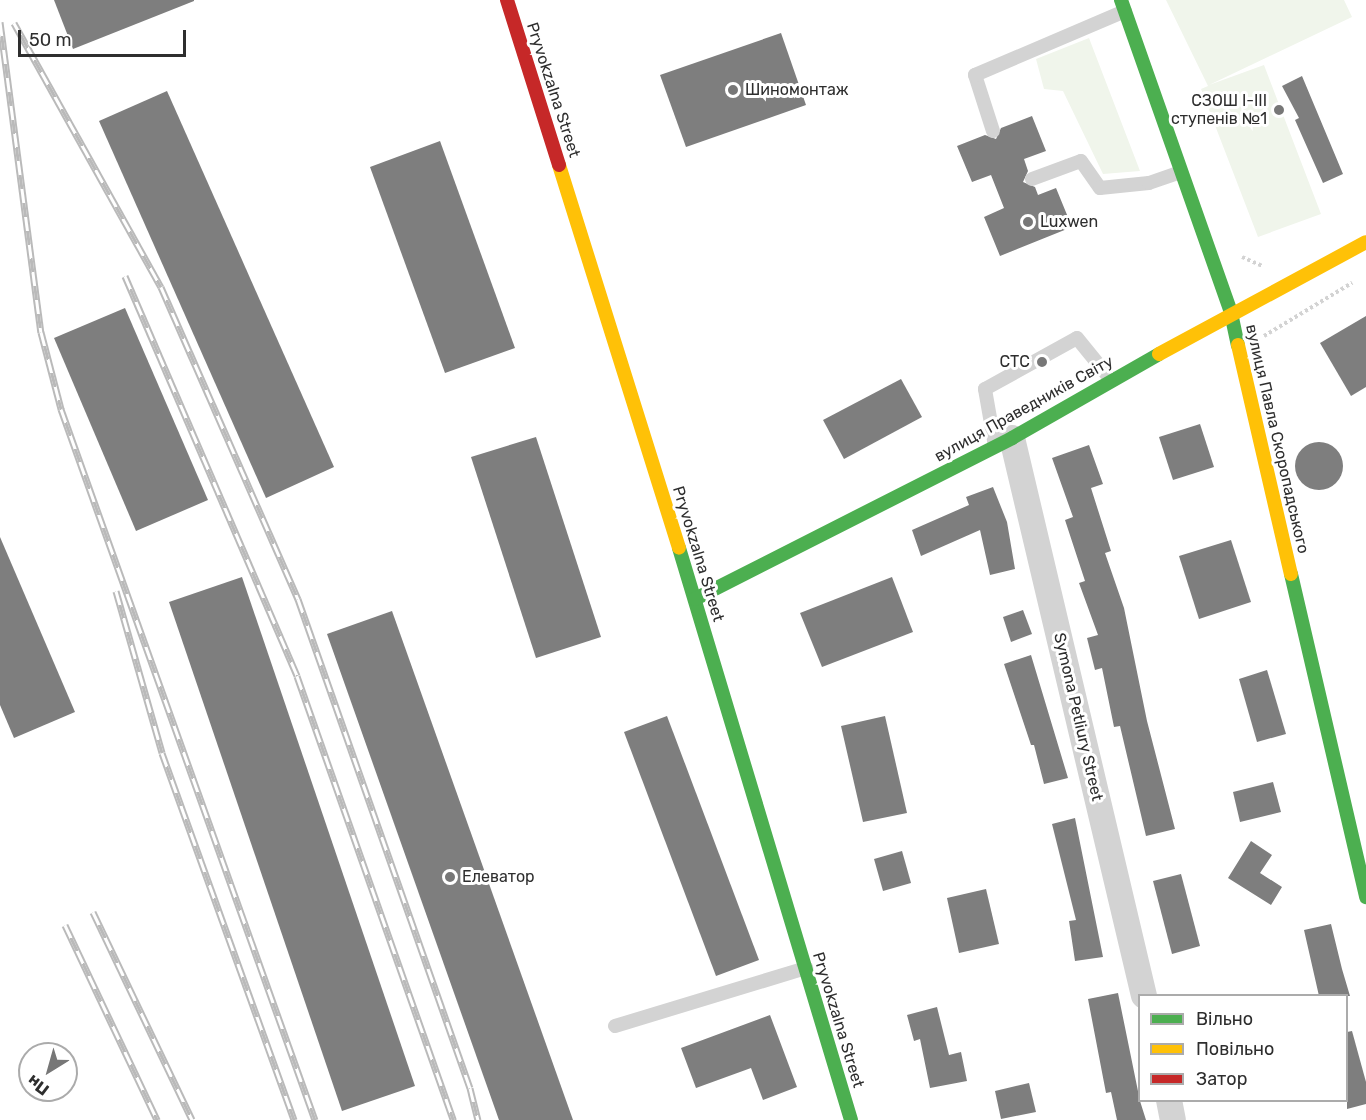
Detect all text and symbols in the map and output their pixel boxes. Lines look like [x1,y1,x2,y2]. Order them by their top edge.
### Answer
scale bar [21,18,189,56]
street label: Pryvokzalna Street [522,20,584,160]
text: 50 m [29,29,72,51]
place label: Шиномонтаж [745,80,849,100]
marker: Шиномонтаж [726,83,740,97]
place label: СЗОШ І-ІІІ ступенів №1 [1171,91,1267,129]
marker: СЗОШ І-ІІІ ступенів №1 [1272,103,1286,117]
place label: Luxwen [1040,212,1098,232]
marker: Luxwen [1021,215,1035,229]
street label: вулиця Павла Скоропадського [1241,322,1313,556]
street label: вулиця Праведників Світу [931,352,1117,466]
place label: СТС [999,352,1030,372]
marker: СТС [1035,355,1049,369]
street label: Pryvokzalna Street [668,484,728,624]
street label: Symona Petliury Street [1049,631,1107,803]
place label: Елеватор [462,867,535,887]
marker: Елеватор [443,870,457,884]
street label: Pryvokzalna Street [808,950,868,1090]
legend [1138,994,1348,1102]
text: Вільно [1196,1008,1253,1030]
text: Повільно [1196,1038,1274,1060]
north arrow [18,1042,78,1102]
text: Затор [1196,1068,1247,1090]
text: Пн [24,1071,53,1099]

